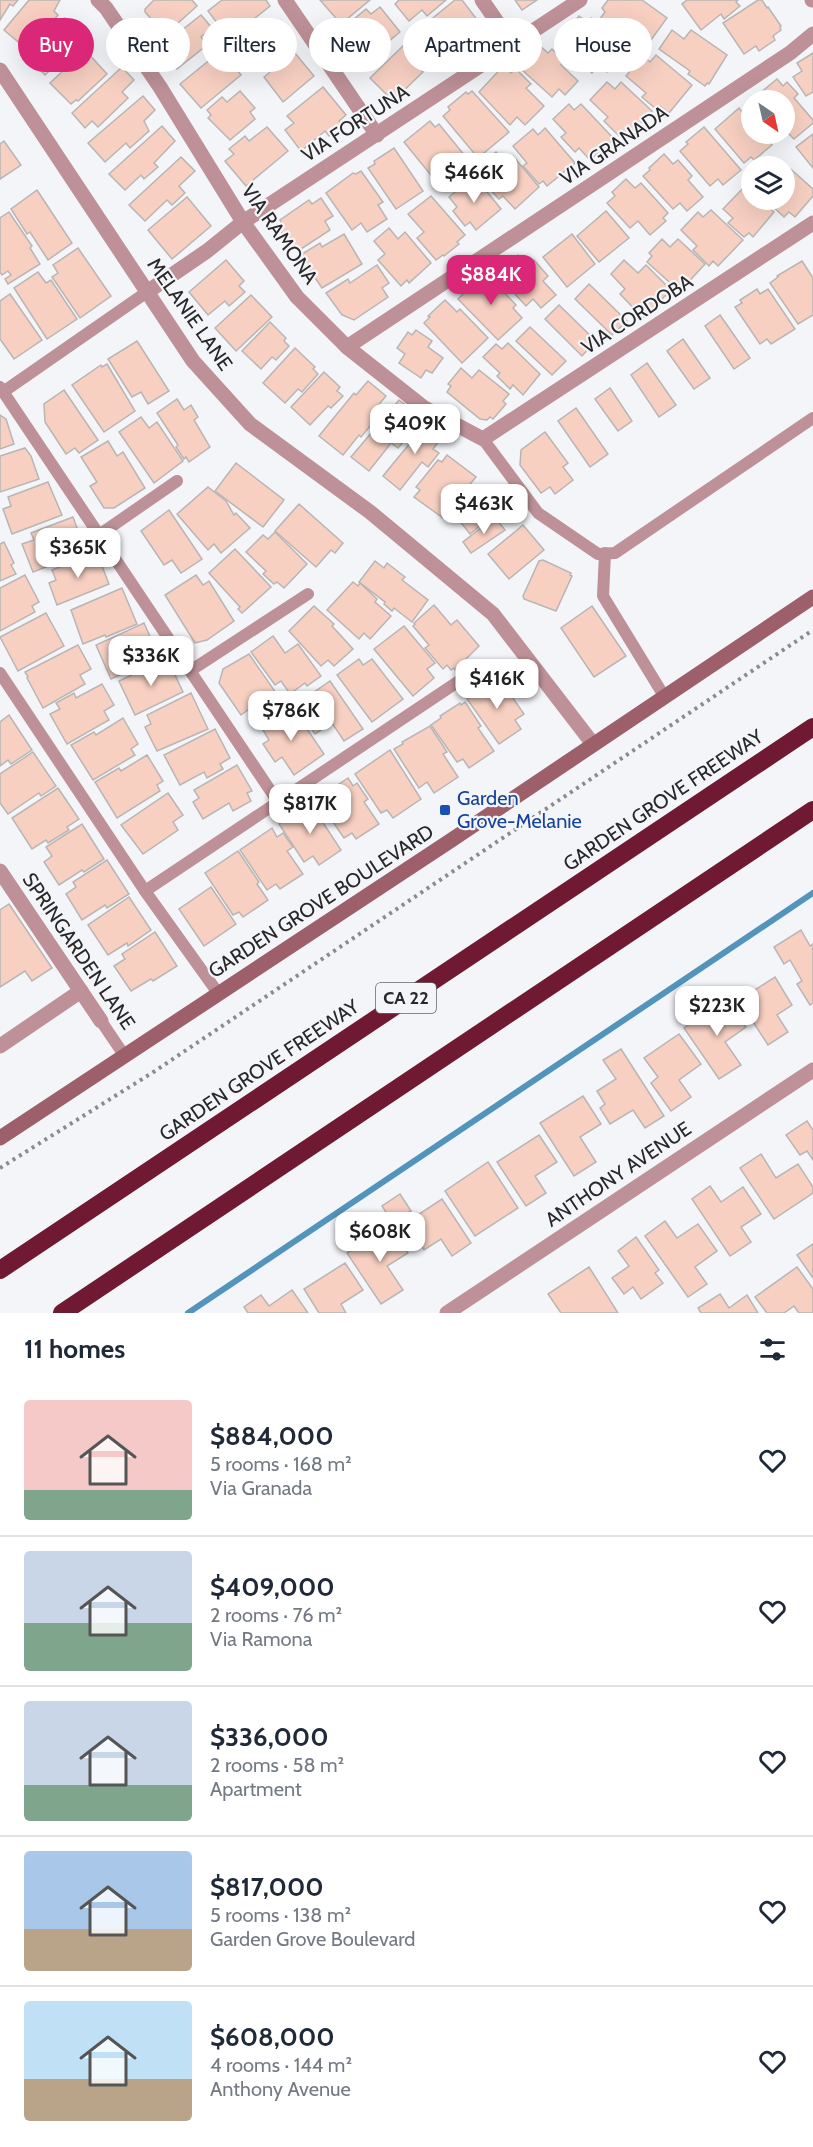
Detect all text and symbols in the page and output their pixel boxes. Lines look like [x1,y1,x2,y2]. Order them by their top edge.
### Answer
chip: Buy [18,18,94,72]
chip: Rent [106,18,190,72]
chip: Filters [202,18,297,72]
chip: New [309,18,391,72]
chip: Apartment [403,18,542,72]
chip: House [554,18,652,72]
street label: VIA FORTUNA [297,79,414,167]
north arrow [741,90,795,144]
map controls [741,90,795,210]
street label: VIA GRANADA [555,100,673,190]
pin: $466K [432,153,516,204]
button: layers [741,156,795,210]
text: $466K [444,160,504,184]
street label: VIA RAMONA [237,179,324,289]
street label: MELANIE LANE [142,253,238,375]
pin: $884K [449,255,533,306]
text: $884K [461,262,521,286]
street label: VIA CORDOBA [577,269,698,359]
pin: $409K [373,404,457,455]
text: $409K [384,411,446,435]
pin: $463K [442,484,526,535]
text: $463K [455,491,513,515]
pin: $365K [36,528,120,579]
text: $365K [50,535,106,559]
pin: $336K [109,636,193,687]
text: $336K [123,643,179,667]
pin: $416K [455,659,539,710]
text: $416K [469,666,525,690]
pin: $786K [249,691,333,742]
text: $786K [262,698,320,722]
street label: GARDEN GROVE FREEWAY [559,724,768,876]
pin: $817K [268,784,352,835]
place label: Garden Grove-Melanie [457,786,582,833]
text: $817K [283,791,337,815]
marker: Garden Grove-Melanie [438,803,452,817]
street label: GARDEN GROVE BOULEVARD [204,819,438,983]
street label: SPRINGARDEN LANE [18,868,140,1034]
road number: CA 22 [376,983,436,1013]
pin: $223K [675,986,759,1037]
text: $223K [689,993,745,1017]
street label: GARDEN GROVE FREEWAY [155,994,364,1146]
street label: ANTHONY AVENUE [541,1116,695,1232]
pin: $608K [338,1212,422,1263]
text: $608K [349,1219,411,1243]
text: 11 homes [24,1333,125,1365]
icon: filters [756,1333,789,1366]
text: $884,000 [210,1420,334,1452]
icon: home [72,1424,144,1496]
icon: heart [756,1444,789,1477]
text: 5 rooms · 168 m² [210,1452,352,1476]
text: Via Granada [210,1476,312,1500]
text: $409,000 [210,1571,335,1603]
icon: home [72,1575,144,1647]
icon: heart [756,1595,789,1628]
text: 2 rooms · 76 m² [210,1603,342,1627]
text: Via Ramona [210,1627,312,1651]
text: $336,000 [210,1721,329,1753]
icon: home [72,1725,144,1797]
icon: heart [756,1745,789,1778]
text: 2 rooms · 58 m² [210,1753,344,1777]
text: Apartment [210,1777,302,1801]
text: $817,000 [210,1871,324,1903]
icon: home [72,1875,144,1947]
icon: heart [756,1895,789,1928]
text: 5 rooms · 138 m² [210,1903,351,1927]
text: Garden Grove Boulevard [210,1927,415,1951]
text: $608,000 [210,2021,335,2053]
icon: home [72,2025,144,2097]
icon: heart [756,2045,789,2078]
text: 4 rooms · 144 m² [210,2053,352,2077]
text: Anthony Avenue [210,2077,351,2101]

